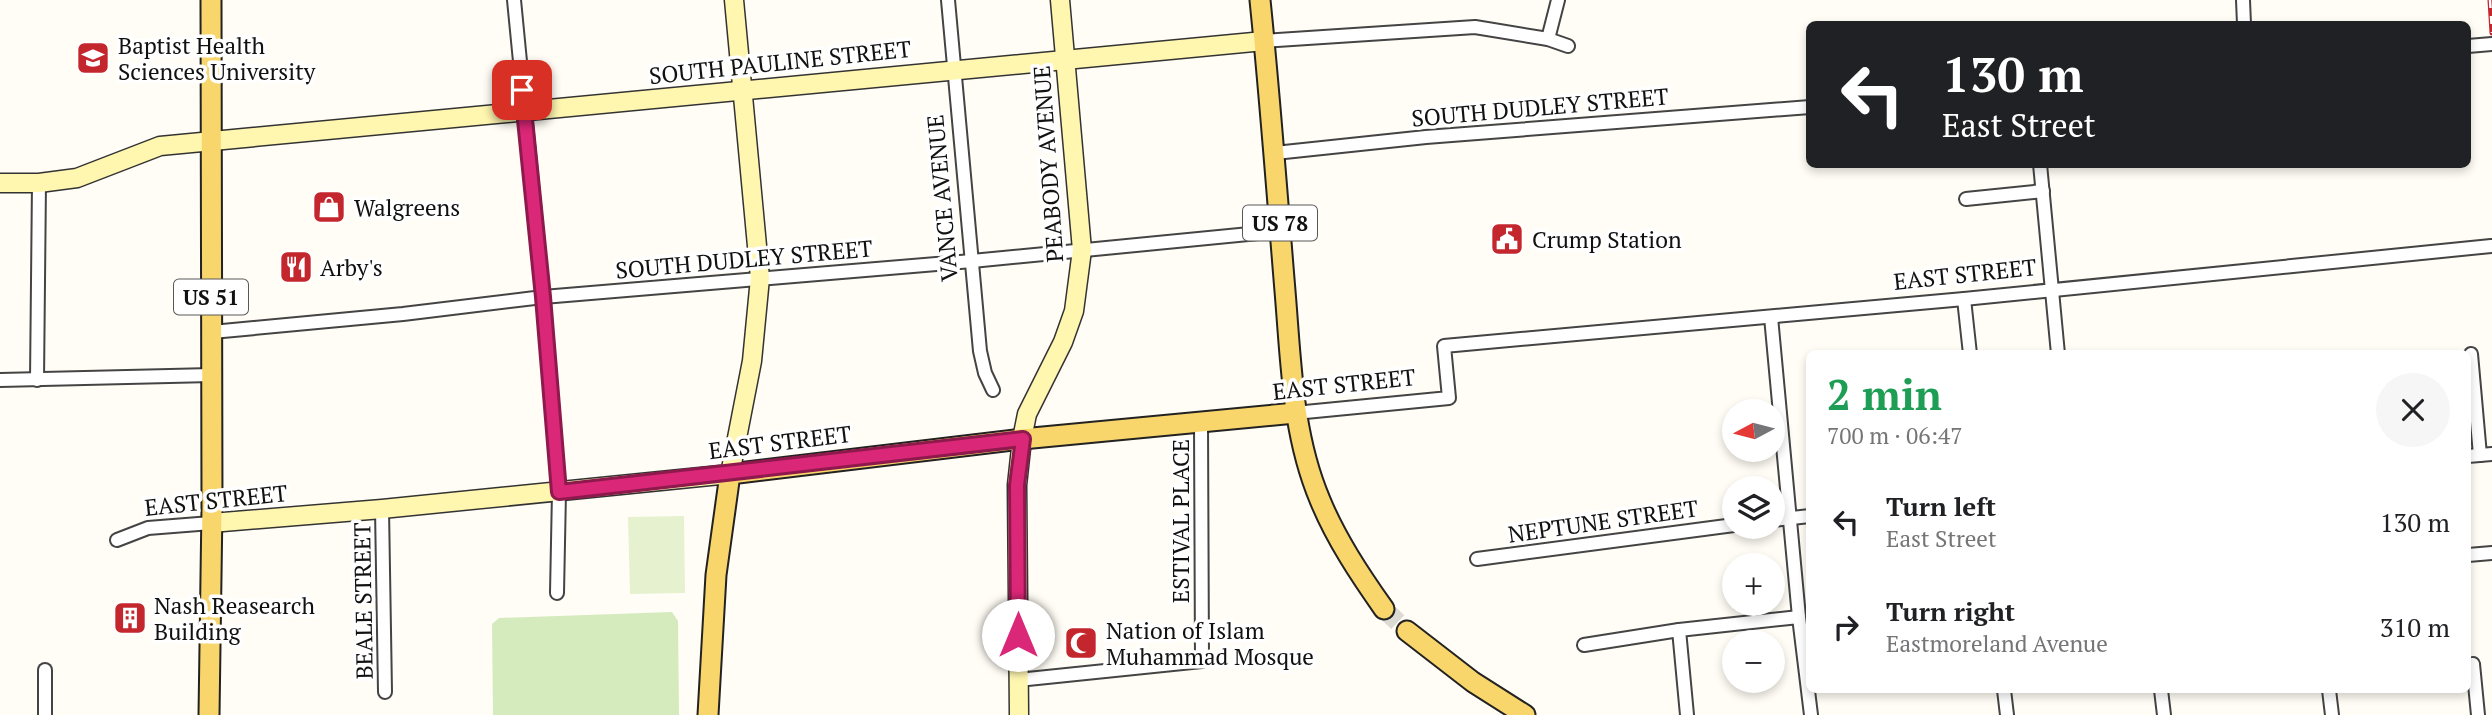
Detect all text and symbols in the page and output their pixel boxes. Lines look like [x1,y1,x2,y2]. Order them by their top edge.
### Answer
place label: Baptist Health Sciences University [118,30,316,87]
street label: SOUTH PAULINE STREET [647,33,913,91]
school or university icon: Baptist Health Sciences University [74,39,112,77]
text: 130 m [1942,41,2084,106]
icon: left [1827,49,1918,140]
pin [492,60,552,120]
street label: PEABODY AVENUE [1026,64,1070,264]
icon: arrive [503,71,541,109]
street label: SOUTH DUDLEY STREET [1410,80,1670,134]
text: East Street [1942,104,2096,146]
street label: VANCE AVENUE [919,113,965,283]
shop icon: Walgreens [310,188,348,226]
place label: Walgreens [354,192,460,223]
road number: US 78 [1243,206,1317,241]
public building icon: Crump Station [1488,220,1526,258]
place label: Crump Station [1532,224,1682,255]
street label: SOUTH DUDLEY STREET [614,232,874,286]
restaurant icon: Arby's [277,248,315,286]
street label: EAST STREET [1892,251,2038,297]
place label: Arby's [320,252,383,283]
road number: US 51 [174,280,248,314]
street label: EAST STREET [1271,361,1417,407]
text: 2 min [1827,366,1942,422]
button: close [2376,373,2450,447]
north arrow [1722,399,1785,462]
map controls [1722,399,1785,693]
street label: EAST STREET [707,418,853,466]
text: 700 m · 06:47 [1827,420,1962,451]
street label: ESTIVAL PLACE [1165,439,1196,603]
button: layers [1722,476,1785,539]
street label: EAST STREET [143,477,289,523]
text: Turn left [1886,489,1996,523]
street label: NEPTUNE STREET [1506,492,1700,550]
icon: left [1827,503,1865,541]
text: 130 m [2380,505,2450,539]
street label: BEALE STREET [346,522,380,680]
text: East Street [1886,523,1996,554]
button: + [1722,553,1785,616]
place label: Nash Reasearch Building [154,590,316,647]
text: Turn right [1886,594,2015,628]
position arrow [981,598,1055,672]
building icon: Nash Reasearch Building [111,599,149,637]
icon: right [1827,608,1865,646]
text: 310 m [2380,610,2450,644]
place label: Nation of Islam Muhammad Mosque [1106,615,1314,672]
mosque icon: Nation of Islam Muhammad Mosque [1062,624,1100,662]
text: Eastmoreland Avenue [1886,628,2108,659]
button: − [1722,630,1785,693]

